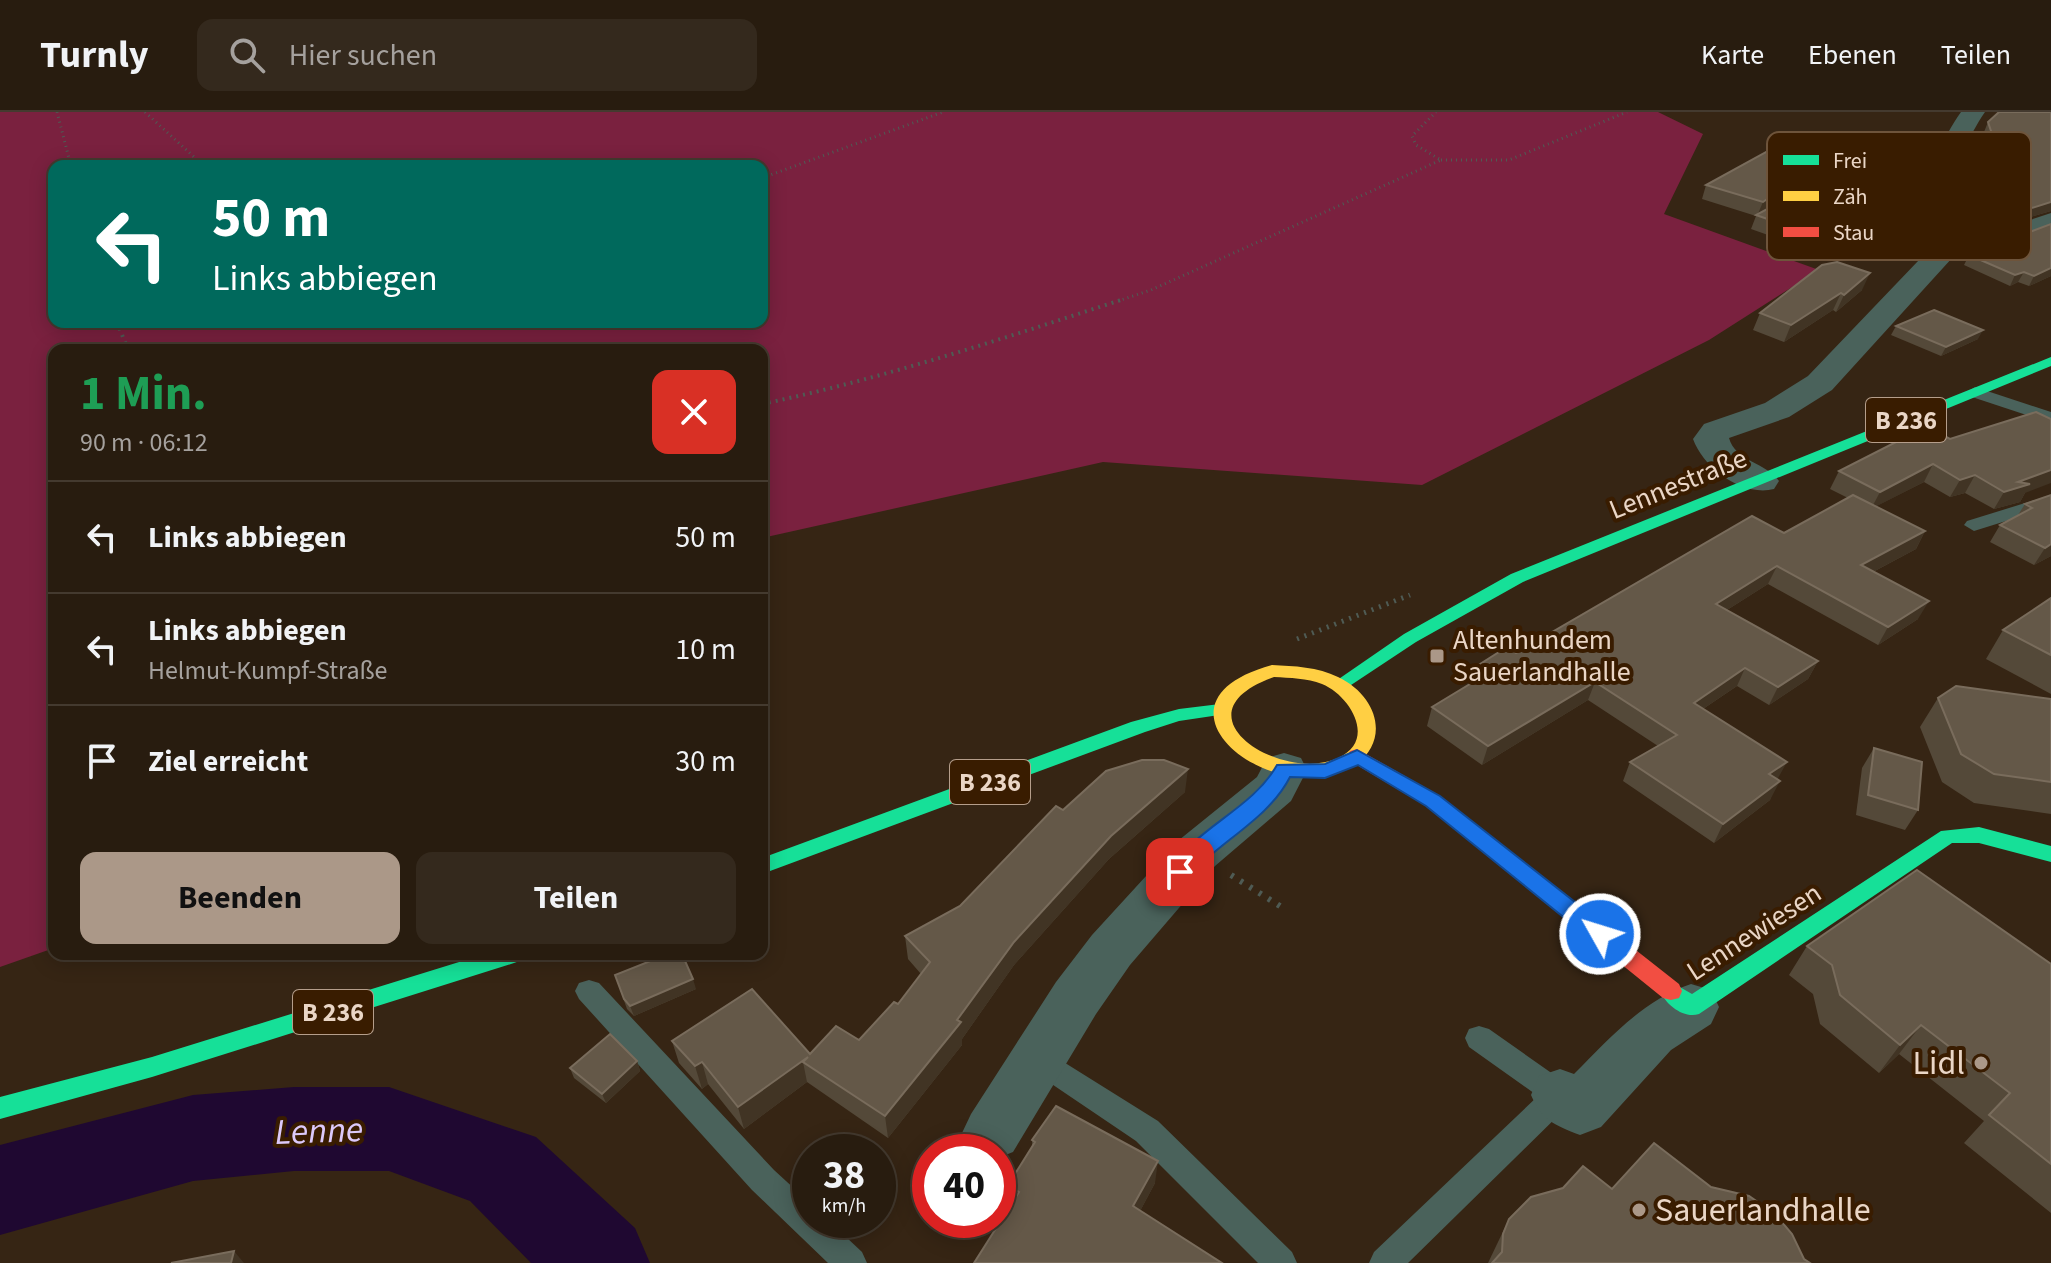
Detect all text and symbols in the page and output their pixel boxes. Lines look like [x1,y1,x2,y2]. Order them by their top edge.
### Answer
search box [197,19,757,91]
text: Turnly [40,28,149,82]
icon: search [225,33,269,77]
text: Hier suchen [289,34,437,77]
text: Karte [1701,35,1764,75]
text: Ebenen [1808,35,1897,75]
text: Teilen [1941,35,2011,75]
legend [1767,132,2031,260]
text: Frei [1833,145,1867,177]
text: 50 m [212,179,330,258]
text: Zäh [1833,181,1868,213]
icon: left [80,192,184,296]
text: Stau [1833,217,1874,249]
text: Links abbiegen [212,253,438,304]
text: 1 Min. [80,360,207,428]
button: close [652,370,736,454]
road number: B 236 [1866,398,1946,442]
text: 90 m · 06:12 [80,424,208,461]
street label: Lennestraße [1603,438,1753,530]
icon: left [80,515,124,559]
text: Links abbiegen [148,516,347,559]
text: 50 m [675,516,736,559]
text: Links abbiegen [148,609,347,652]
place label: Altenhundem Sauerlandhalle [1453,620,1631,692]
icon: left [80,627,124,671]
text: 10 m [675,628,736,671]
marker: Altenhundem Sauerlandhalle [1428,647,1446,665]
text: Helmut-Kumpf-Straße [148,652,387,689]
icon: arrive [80,739,124,783]
text: Ziel erreicht [148,740,308,783]
text: 30 m [675,740,736,783]
road number: B 236 [950,760,1030,804]
pin [1146,838,1214,906]
icon: arrive [1158,850,1202,894]
button: Beenden [80,852,400,944]
button: Teilen [416,852,736,944]
street label: Lennewiesen [1679,873,1829,991]
position arrow [1558,892,1642,976]
road number: B 236 [293,990,373,1034]
place label: Lidl [1913,1039,1965,1088]
marker: Lidl [1972,1054,1990,1072]
water label: Lenne [274,1104,364,1158]
speed limit sign: 40 [912,1134,1016,1238]
text: 38 [823,1147,865,1204]
place label: Sauerlandhalle [1655,1186,1871,1235]
text: km/h [822,1192,866,1220]
marker: Sauerlandhalle [1630,1201,1648,1219]

